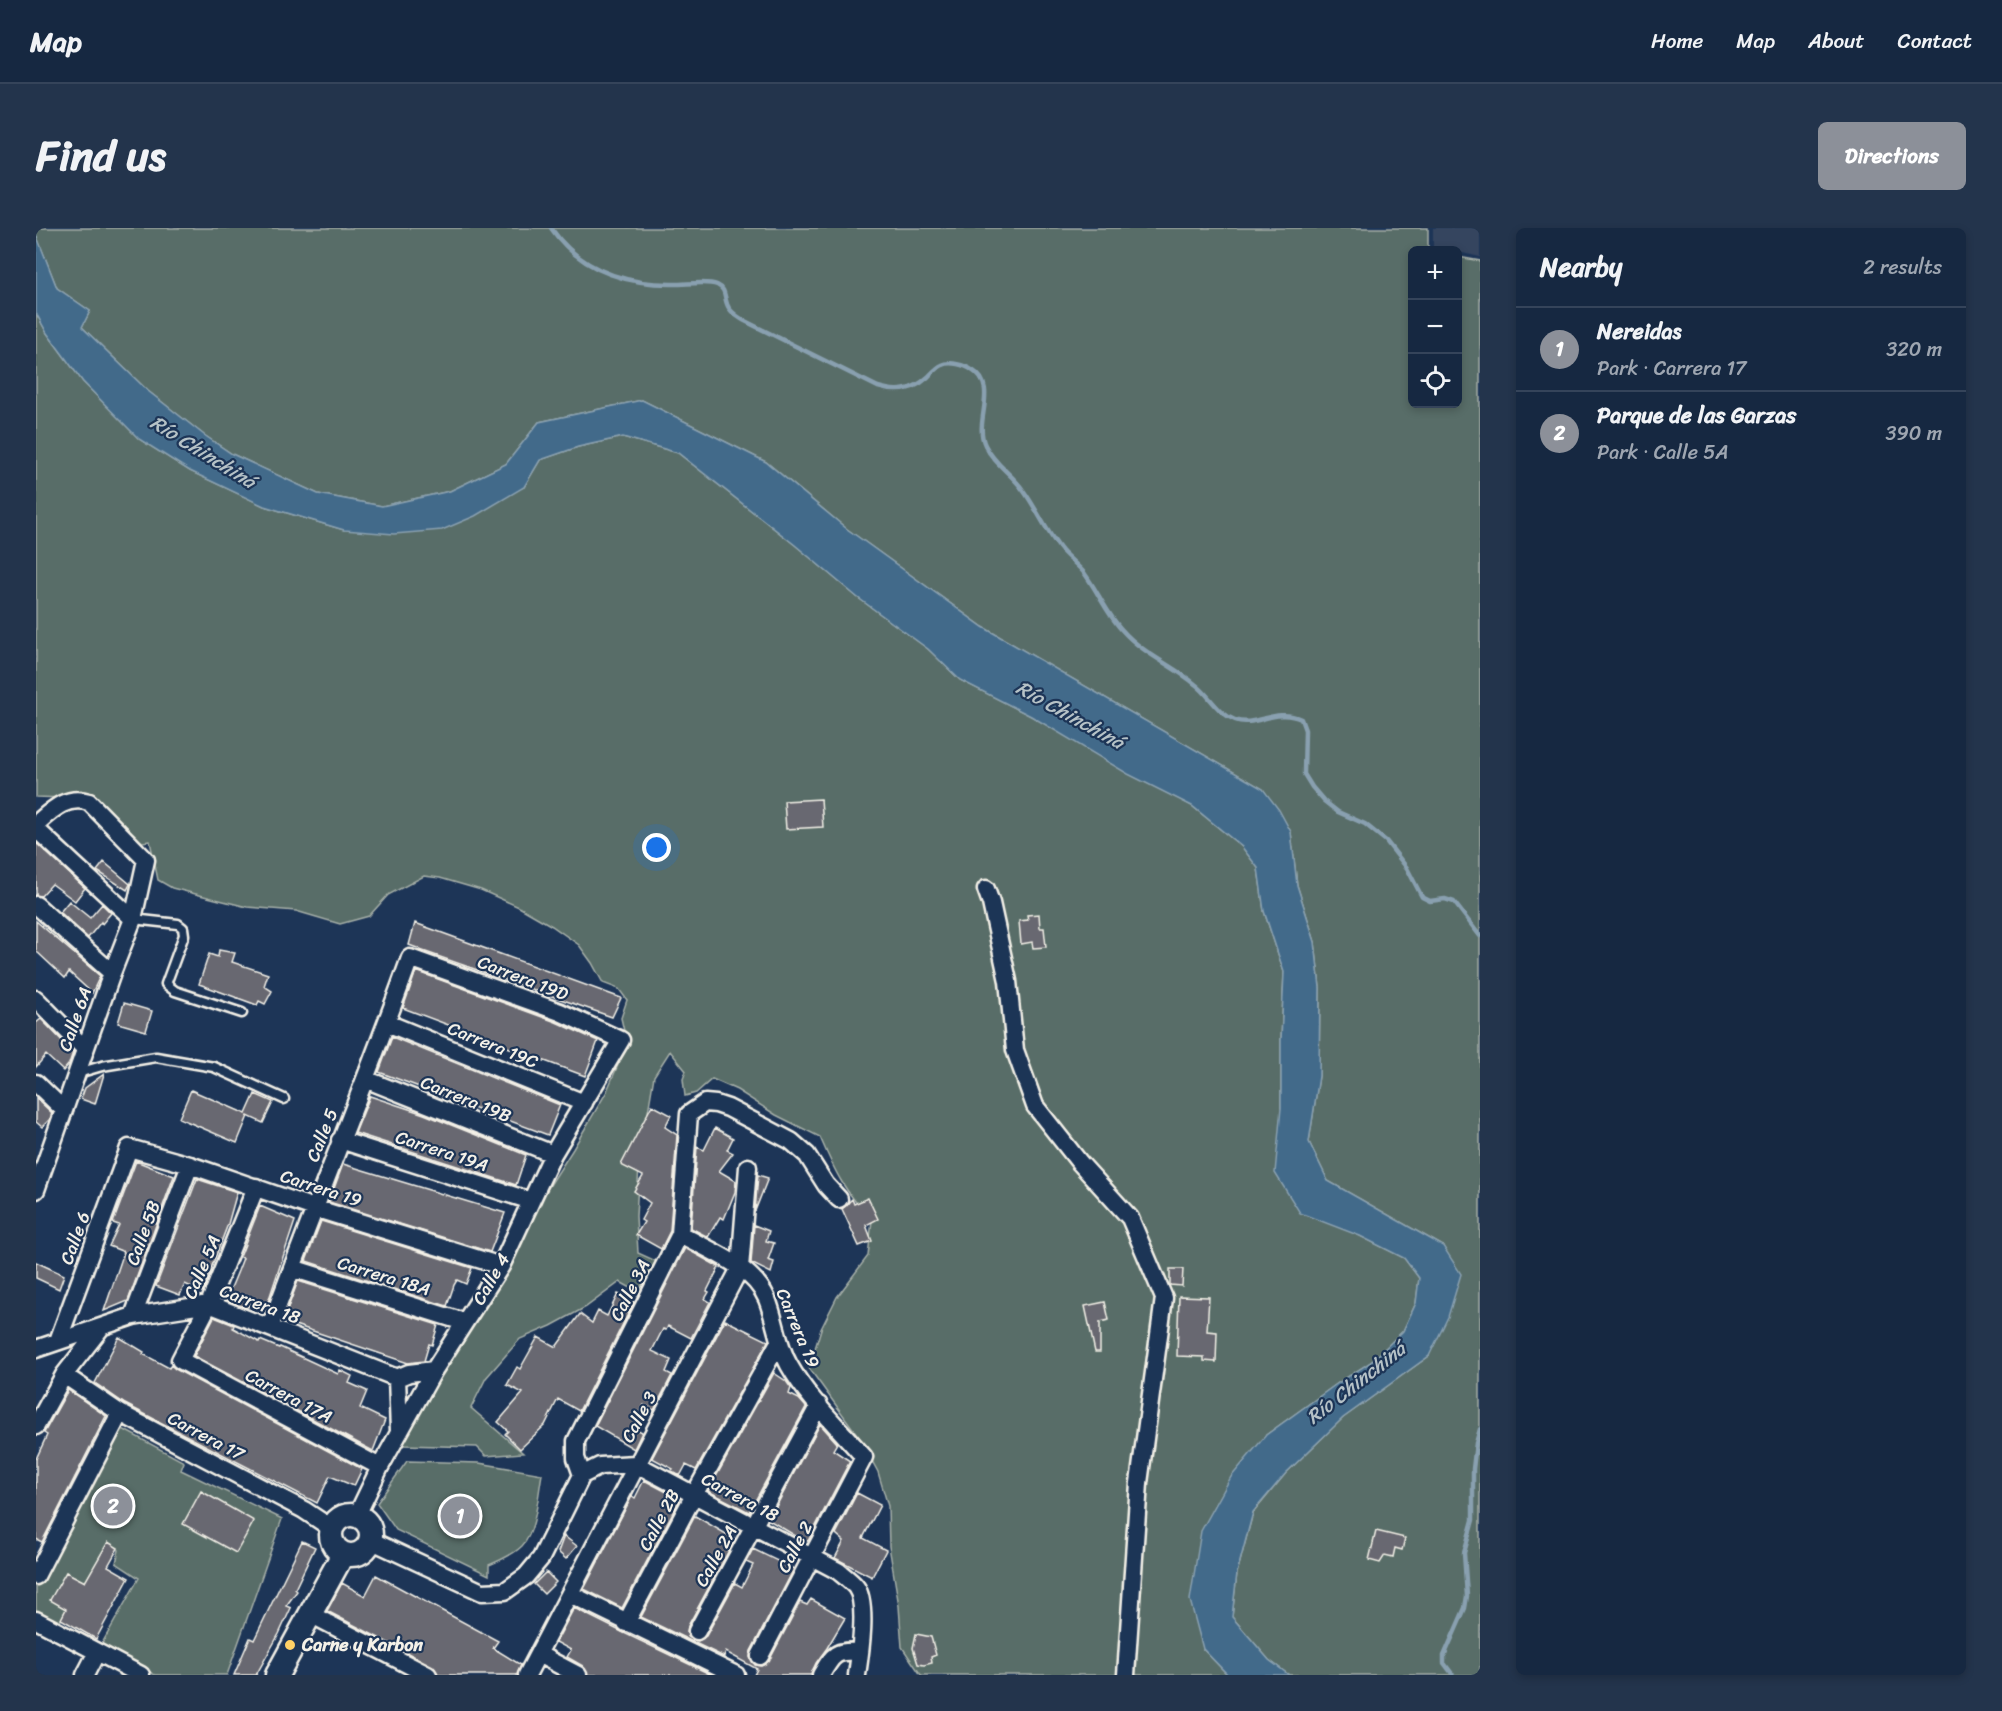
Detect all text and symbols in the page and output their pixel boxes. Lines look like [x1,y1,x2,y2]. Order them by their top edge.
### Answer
text: Map [30,17,82,66]
text: Home [1651,22,1703,60]
text: Map [1736,22,1775,60]
text: About [1808,22,1865,60]
text: Contact [1898,22,1972,60]
text: Find us [36,119,166,193]
button: Directions [1818,122,1966,190]
text: Nearby [1540,244,1622,290]
map controls [1408,246,1462,408]
button: + [1408,246,1462,300]
text: 2 results [1863,250,1942,285]
button: − [1408,300,1462,354]
text: Nereidas [1597,312,1682,351]
text: 1 [1555,332,1564,367]
text: 320 m [1886,332,1942,367]
text: Park · Carrera 17 [1597,351,1746,386]
button: locate [1408,354,1462,408]
text: Parque de las Garzas [1597,396,1796,435]
water label: Río Chinchiná [143,406,265,500]
text: 2 [1554,416,1565,451]
text: 390 m [1886,416,1942,451]
text: Park · Calle 5A [1597,435,1729,470]
water label: Río Chinchiná [1009,671,1133,761]
your location [642,833,671,862]
street label: Carrera 19D [473,946,573,1010]
street label: Calle 6A [49,982,101,1056]
street label: Carrera 19C [443,1012,544,1078]
street label: Carrera 19B [416,1066,516,1132]
street label: Calle 5 [297,1103,347,1167]
street label: Carrera 19A [391,1121,493,1181]
street label: Carrera 19 [276,1160,366,1216]
street label: Calle 5B [117,1196,169,1270]
street label: Calle 6 [51,1207,99,1269]
street label: Calle 5A [174,1230,230,1304]
street label: Carrera 18A [334,1247,434,1305]
street label: Calle 4 [463,1247,519,1311]
street label: Calle 3A [601,1253,659,1327]
street label: Carrera 18 [215,1275,305,1333]
street label: Carrera 19 [767,1283,829,1373]
water label: Río Chinchiná [1298,1331,1416,1433]
street label: Carrera 17A [239,1360,339,1432]
street label: Calle 3 [612,1385,666,1449]
street label: Carrera 17 [162,1402,252,1471]
street label: Carrera 18 [695,1463,785,1531]
street label: Calle 2B [629,1483,689,1557]
pin: 2 [94,1484,133,1528]
pin: 1 [440,1494,480,1538]
street label: Calle 2 [768,1515,822,1579]
street label: Calle 2A [686,1519,746,1593]
place label: Carne y Karbon [301,1629,423,1661]
marker: Carne y Karbon [283,1638,297,1652]

